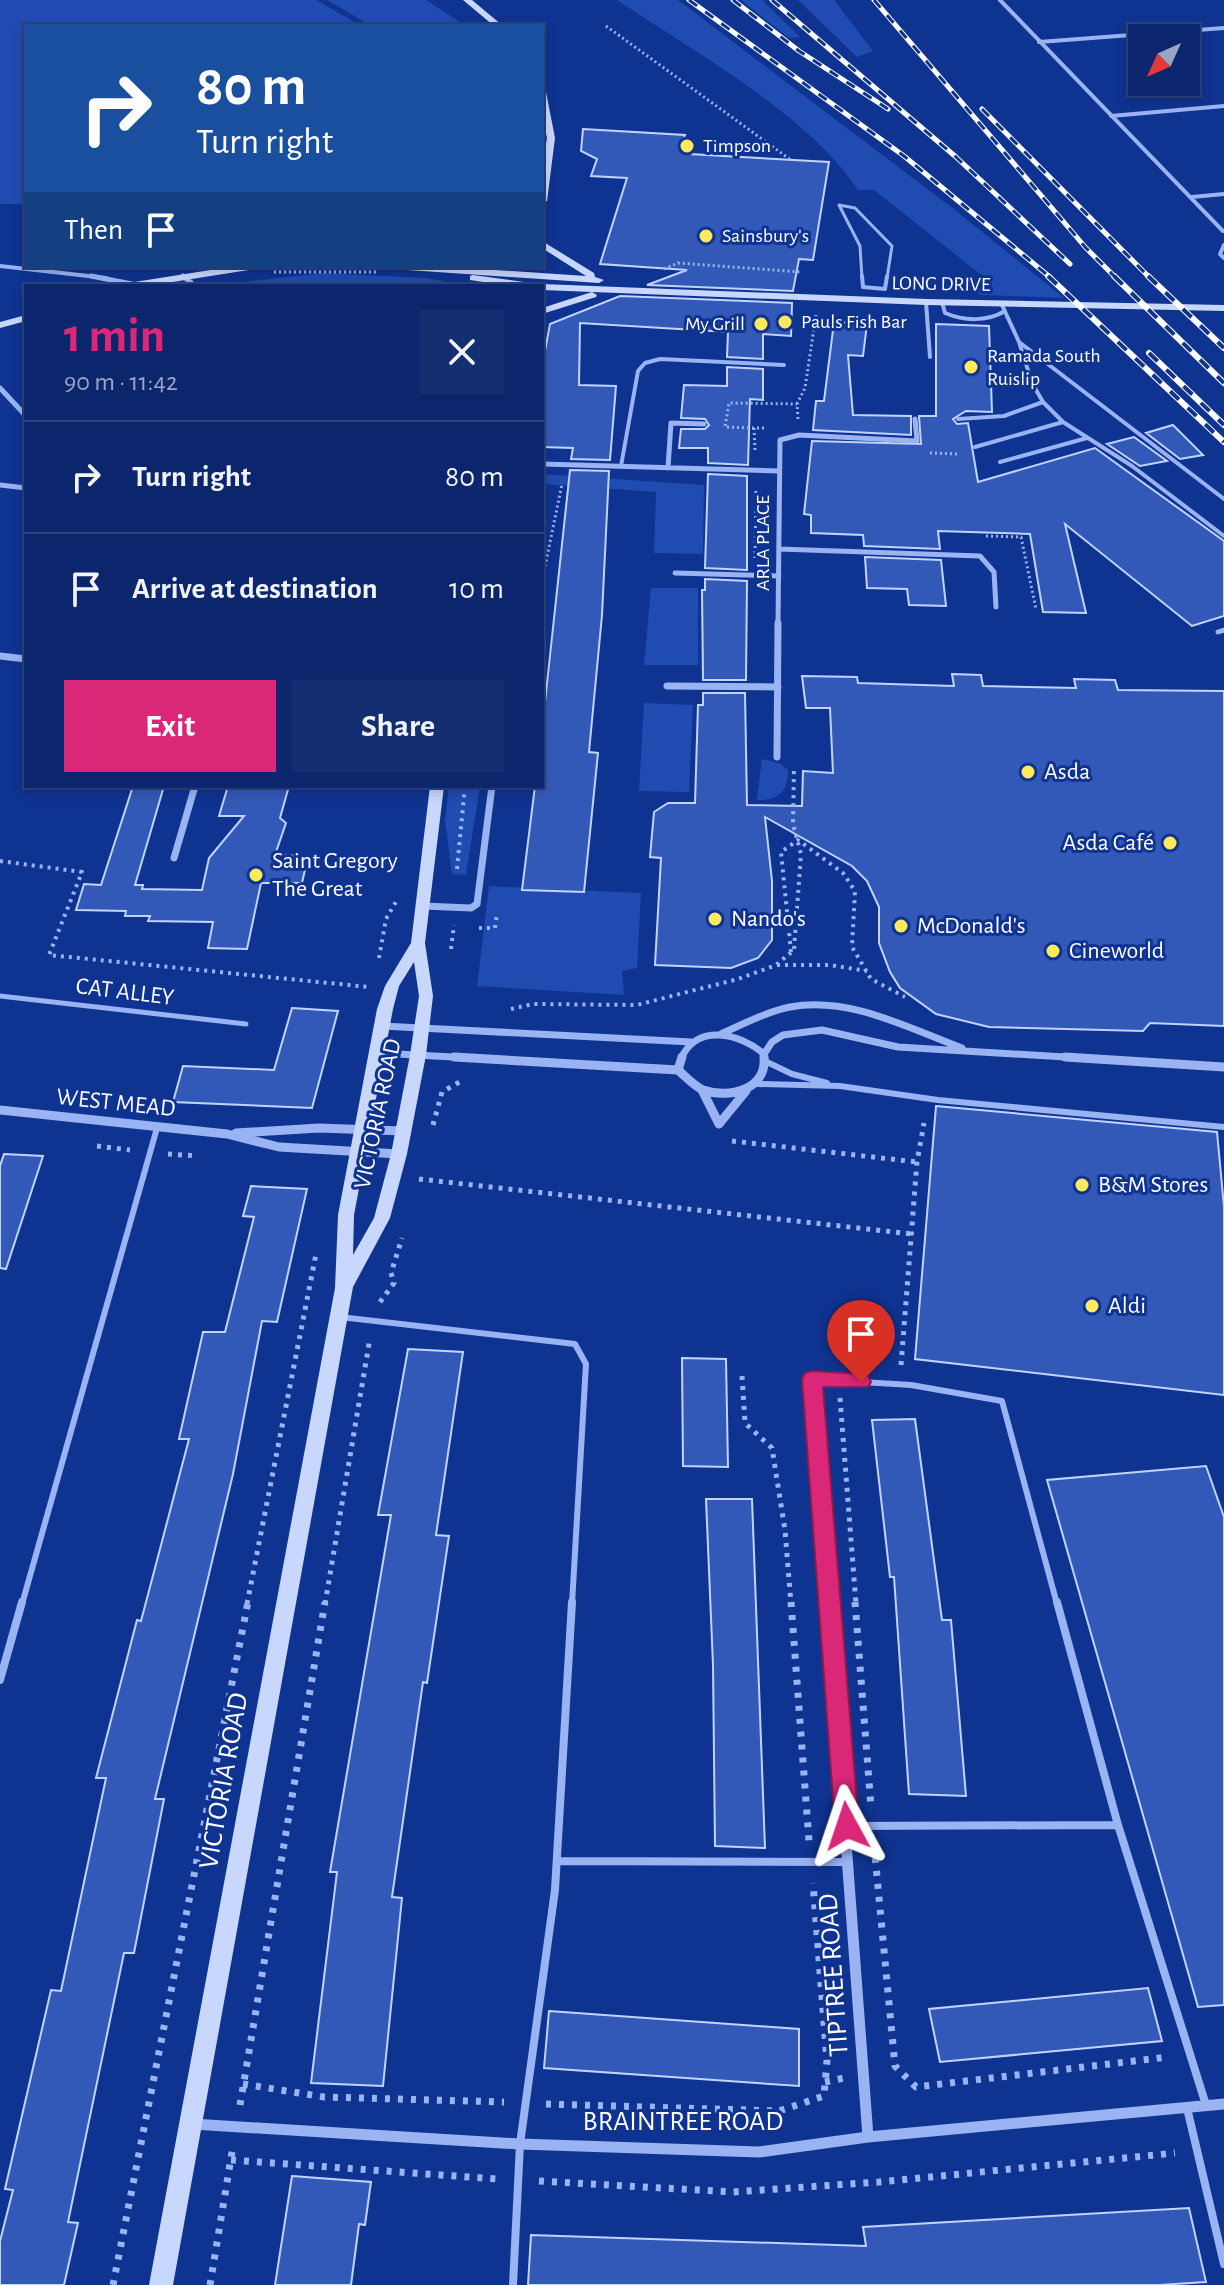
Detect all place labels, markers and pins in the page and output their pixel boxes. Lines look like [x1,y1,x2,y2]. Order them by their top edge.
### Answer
place label: Timpson [703,136,771,156]
marker: Timpson [678,137,696,155]
place label: Sainsbury's [722,226,809,246]
marker: Sainsbury's [697,227,715,245]
place label: Pauls Fish Bar [801,312,907,332]
marker: Pauls Fish Bar [776,313,794,331]
place label: My Grill [685,314,745,334]
marker: My Grill [752,315,770,333]
place label: Ramada South Ruislip [987,346,1101,389]
marker: Ramada South Ruislip [962,358,980,376]
place label: Asda [1044,760,1090,784]
marker: Asda [1019,763,1037,781]
place label: Asda Café [1063,831,1154,855]
marker: Asda Café [1161,834,1179,852]
place label: Saint Gregory The Great [272,849,398,901]
marker: Saint Gregory The Great [247,866,265,884]
place label: Nando's [731,907,806,931]
marker: Nando's [706,910,724,928]
place label: McDonald's [917,914,1026,938]
marker: McDonald's [892,917,910,935]
place label: Cineworld [1069,939,1164,963]
marker: Cineworld [1044,942,1062,960]
place label: B&M Stores [1098,1173,1208,1197]
marker: B&M Stores [1073,1176,1091,1194]
place label: Aldi [1108,1294,1146,1318]
marker: Aldi [1083,1297,1101,1315]
pin [827,1300,895,1382]

